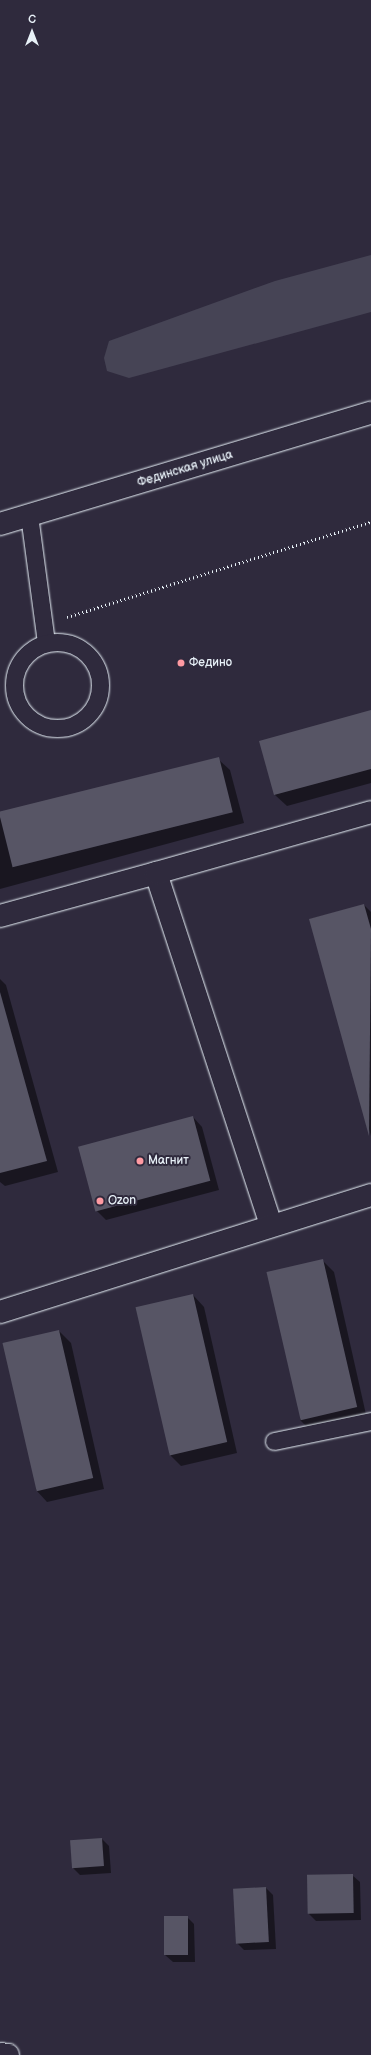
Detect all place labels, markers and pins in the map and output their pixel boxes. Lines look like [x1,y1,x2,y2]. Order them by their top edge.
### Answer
place label: Федино [189,656,232,670]
marker: Федино [176,658,186,668]
place label: Магнит [148,1154,189,1168]
marker: Магнит [135,1156,145,1166]
place label: Ozon [108,1194,136,1208]
marker: Ozon [95,1196,105,1206]

